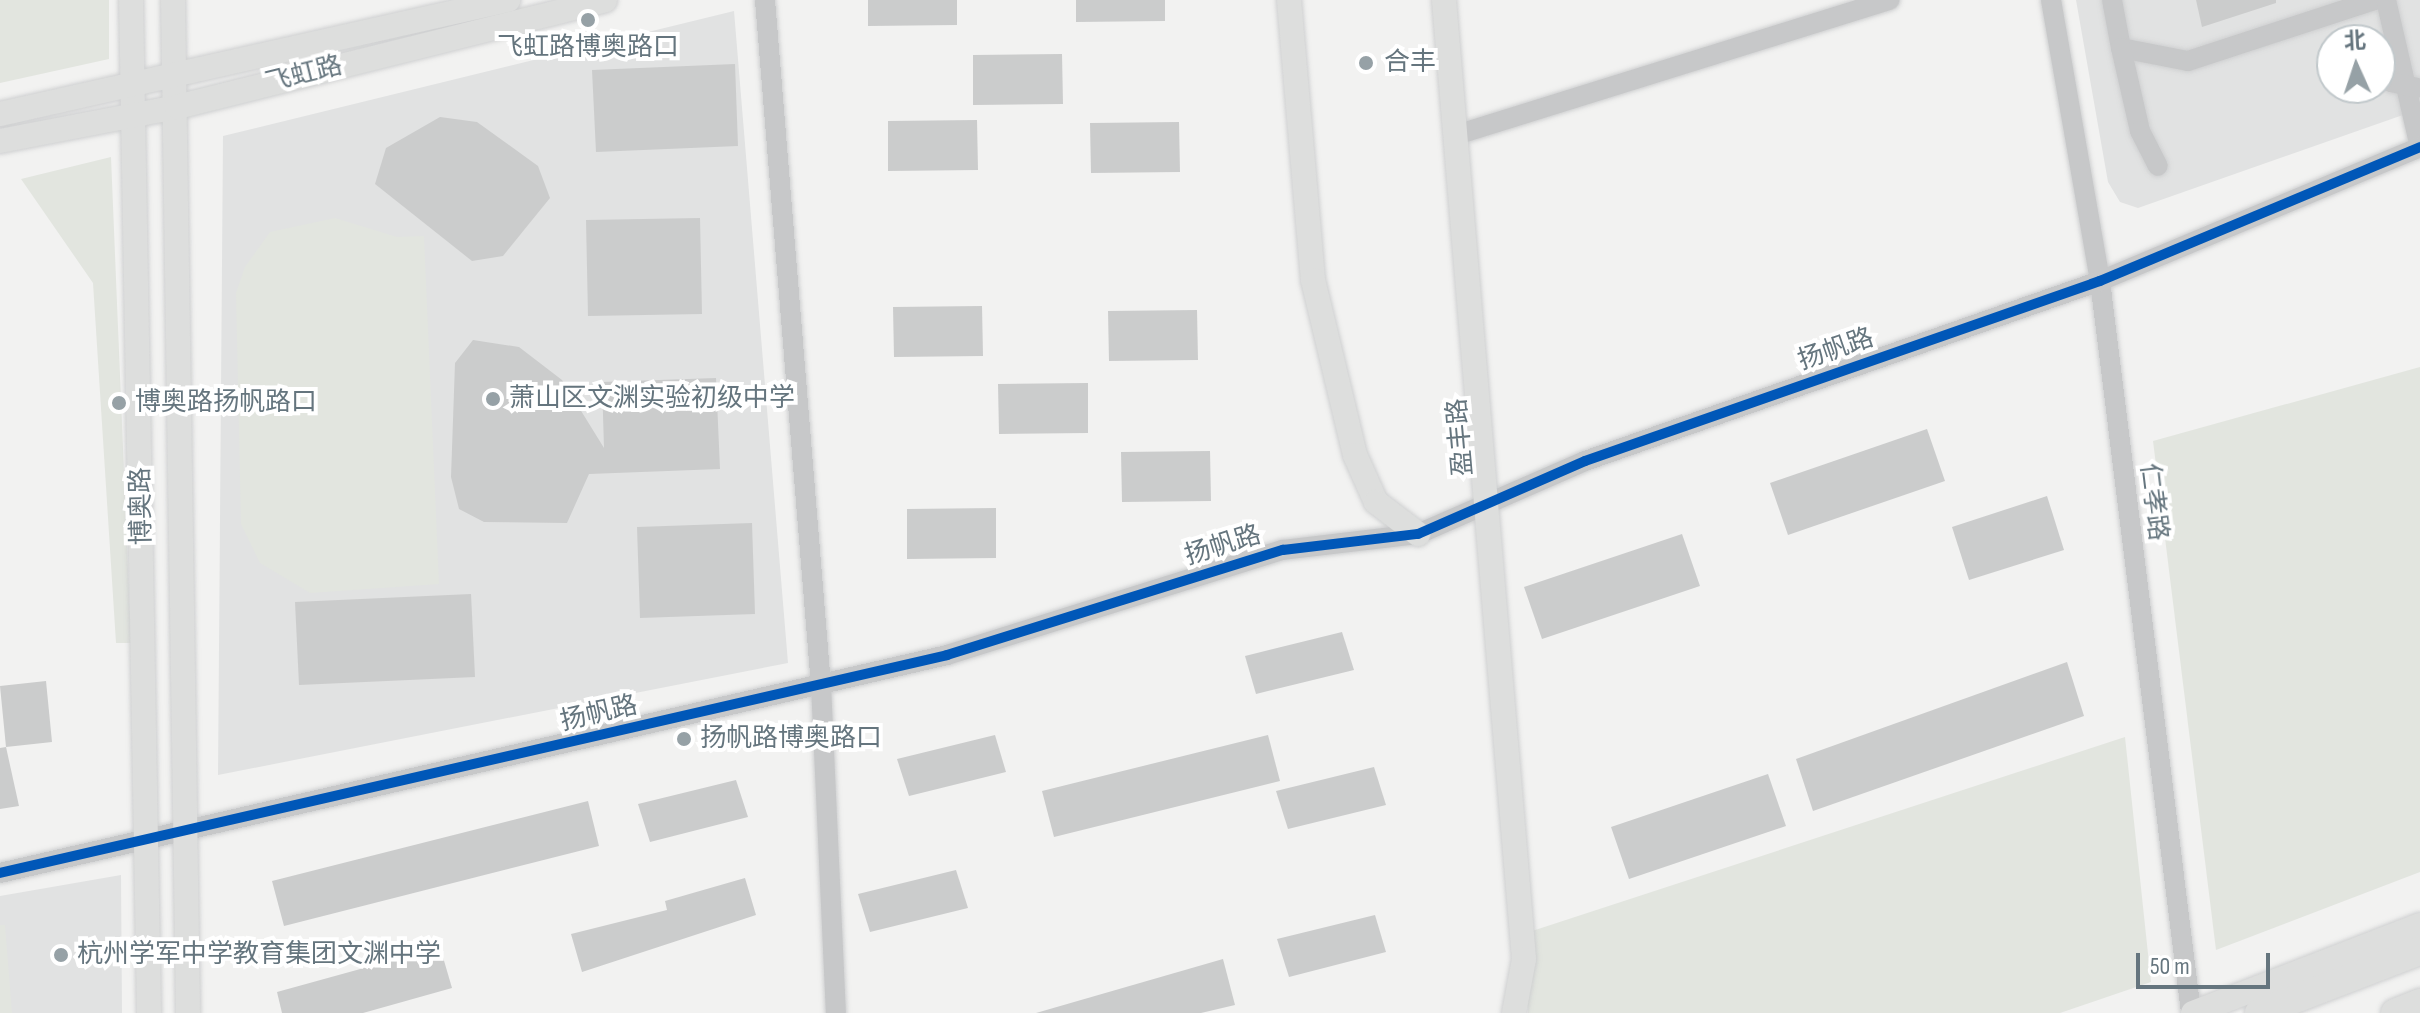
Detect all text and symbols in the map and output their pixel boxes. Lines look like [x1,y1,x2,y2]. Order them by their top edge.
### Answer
marker: 飞虹路博奥路口 [579,11,597,29]
north arrow [2316,24,2396,104]
text: 北 [2343,27,2367,56]
place label: 飞虹路博奥路口 [497,32,679,64]
place label: 合丰 [1384,47,1436,79]
street label: 飞虹路 [262,50,346,100]
marker: 合丰 [1355,52,1377,74]
street label: 扬帆路 [1794,323,1878,377]
place label: 萧山区文渊实验初级中学 [509,383,795,415]
place label: 博奥路扬帆路口 [135,387,317,419]
marker: 萧山区文渊实验初级中学 [484,390,502,408]
marker: 博奥路扬帆路口 [110,394,128,412]
street label: 盈丰路 [1442,397,1480,477]
street label: 仁孝路 [2133,461,2173,543]
street label: 博奥路 [126,467,158,545]
street label: 扬帆路 [1181,520,1265,572]
street label: 扬帆路 [557,690,641,738]
place label: 扬帆路博奥路口 [700,723,882,755]
marker: 扬帆路博奥路口 [675,730,693,748]
scale bar [2140,937,2274,987]
place label: 杭州学军中学教育集团文渊中学 [77,939,441,971]
marker: 杭州学军中学教育集团文渊中学 [52,946,70,964]
text: 50 m [2150,952,2190,981]

